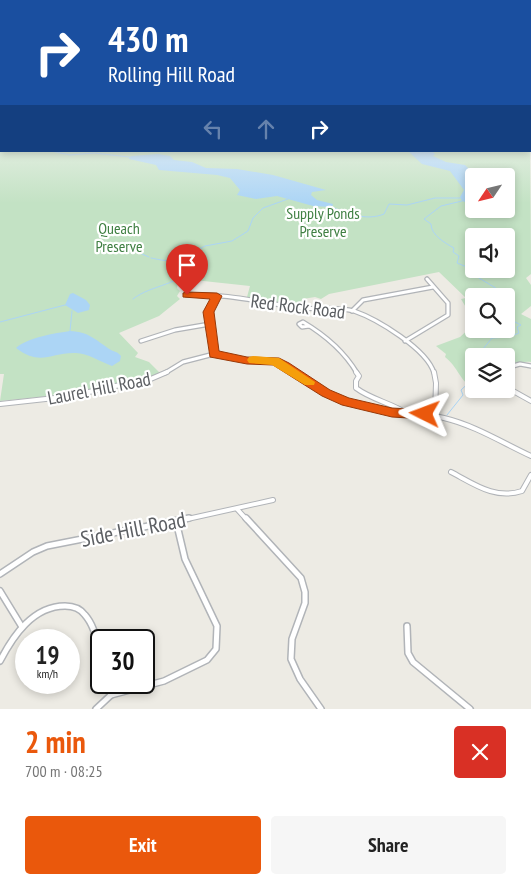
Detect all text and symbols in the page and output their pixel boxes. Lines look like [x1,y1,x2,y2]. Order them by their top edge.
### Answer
text: 430 m [108,16,189,62]
icon: right [25,20,90,85]
text: Rolling Hill Road [108,60,235,88]
icon: left [199,115,227,143]
icon: ahead [252,115,280,143]
icon: right [305,115,333,143]
north arrow [465,168,515,218]
map controls [465,168,515,398]
park label: Supply Ponds Preserve [286,203,360,241]
park label: Queach Preserve [96,218,143,256]
button: sound [465,228,515,278]
pin [166,244,208,295]
icon: arrive [173,251,201,279]
street label: Red Rock Road [249,288,347,324]
button: search [465,288,515,338]
button: layers [465,348,515,398]
street label: Laurel Hill Road [45,366,153,410]
position arrow [398,387,450,439]
street label: Side Hill Road [78,505,188,553]
speed limit sign: 30 [90,629,155,694]
text: 19 [36,639,59,671]
text: km/h [37,666,58,681]
text: 2 min [25,722,86,761]
button: close [454,726,506,778]
text: 700 m · 08:25 [25,761,103,781]
button: Exit [25,816,261,874]
button: Share [271,816,506,874]

